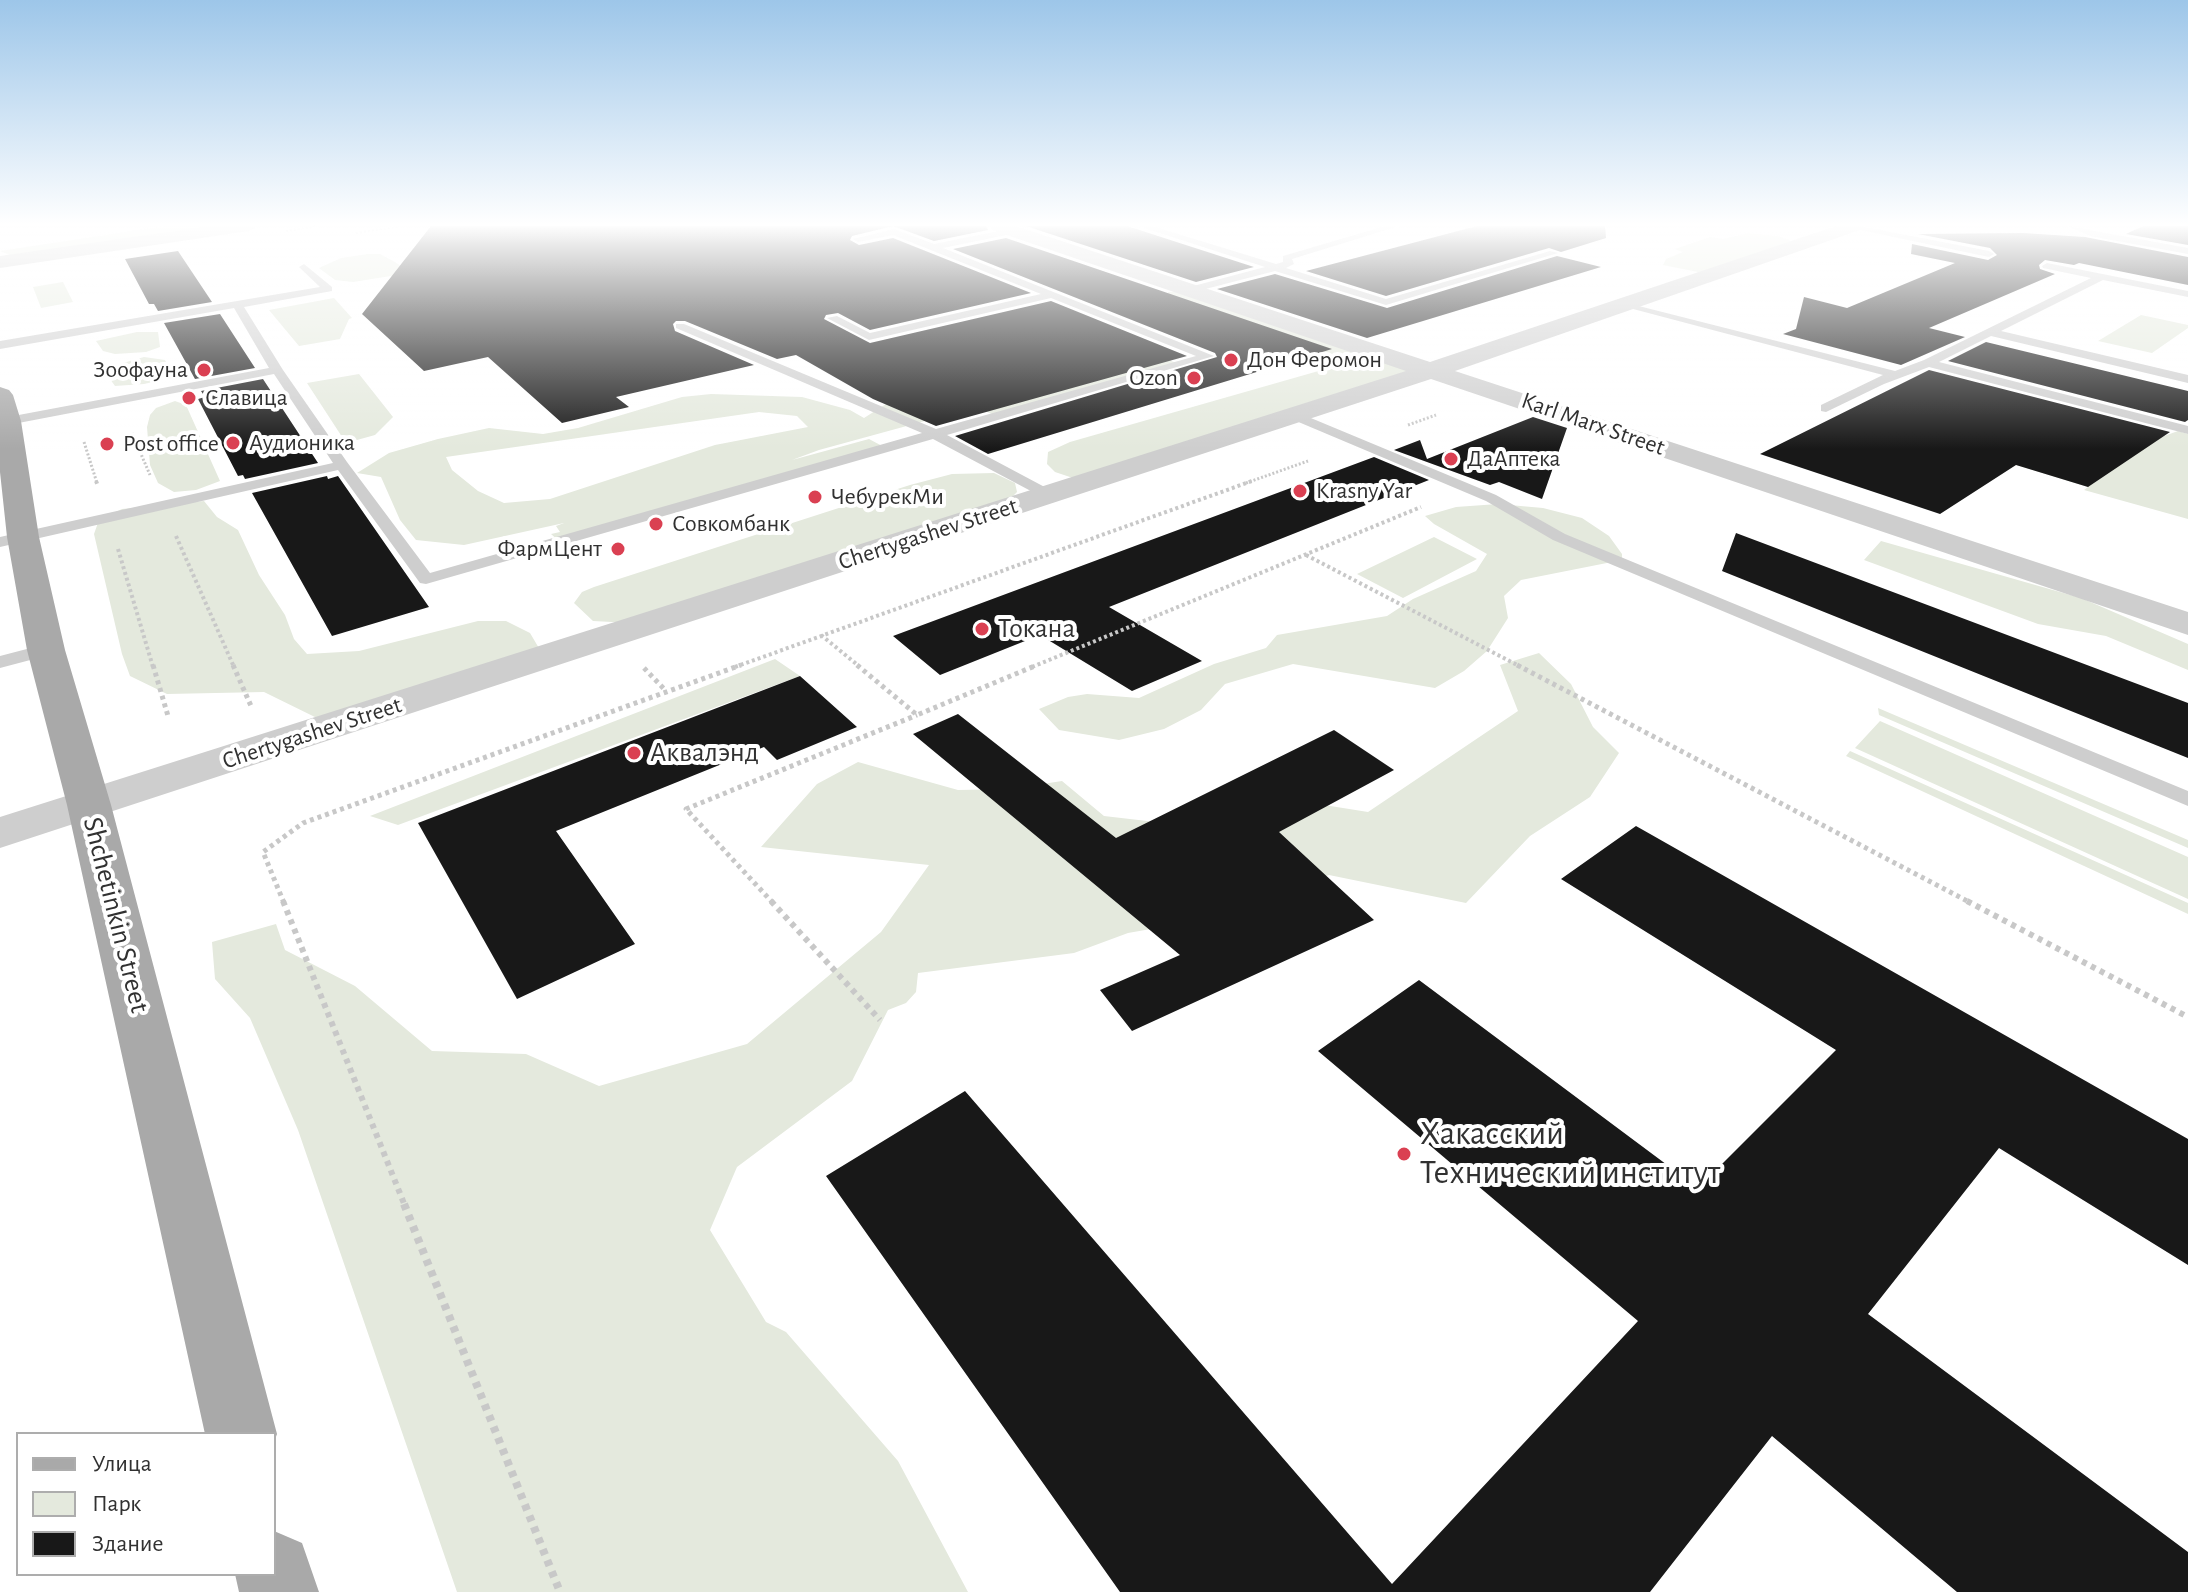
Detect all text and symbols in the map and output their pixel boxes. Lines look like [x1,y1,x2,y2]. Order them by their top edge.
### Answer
place label: Дон Феромон [1247,346,1382,374]
marker: Дон Феромон [1222,351,1240,369]
place label: Зоофауна [93,356,188,384]
marker: Зоофауна [195,361,213,379]
place label: Ozon [1129,364,1178,392]
marker: Ozon [1185,369,1203,387]
place label: Славица [205,384,288,412]
street label: Karl Marx Street [1518,386,1668,462]
marker: Славица [180,389,198,407]
place label: Аудионика [249,429,355,457]
place label: Post office [123,430,219,458]
marker: Аудионика [224,434,242,452]
marker: Post office [98,435,116,453]
place label: ДаАптека [1467,445,1561,473]
marker: ДаАптека [1442,450,1460,468]
place label: Krasny Yar [1316,477,1412,505]
marker: Krasny Yar [1291,482,1309,500]
place label: ЧебурекМи [831,483,944,511]
marker: ЧебурекМи [806,488,824,506]
street label: Chertygashev Street [835,491,1021,577]
place label: Совкомбанк [672,510,790,538]
marker: Совкомбанк [647,515,665,533]
place label: ФармЦент [498,535,602,563]
marker: ФармЦент [609,540,627,558]
place label: Токана [998,612,1075,646]
marker: Токана [973,620,991,638]
street label: Chertygashev Street [219,690,405,776]
place label: Аквалэнд [650,736,759,770]
marker: Аквалэнд [625,744,643,762]
street label: Shchetinkin Street [75,814,157,1016]
place label: Хакасский Технический институт [1420,1114,1720,1194]
marker: Хакасский Технический институт [1395,1145,1413,1163]
legend [16,1432,276,1576]
text: Улица [92,1452,152,1476]
text: Парк [92,1492,141,1516]
text: Здание [92,1532,163,1556]

